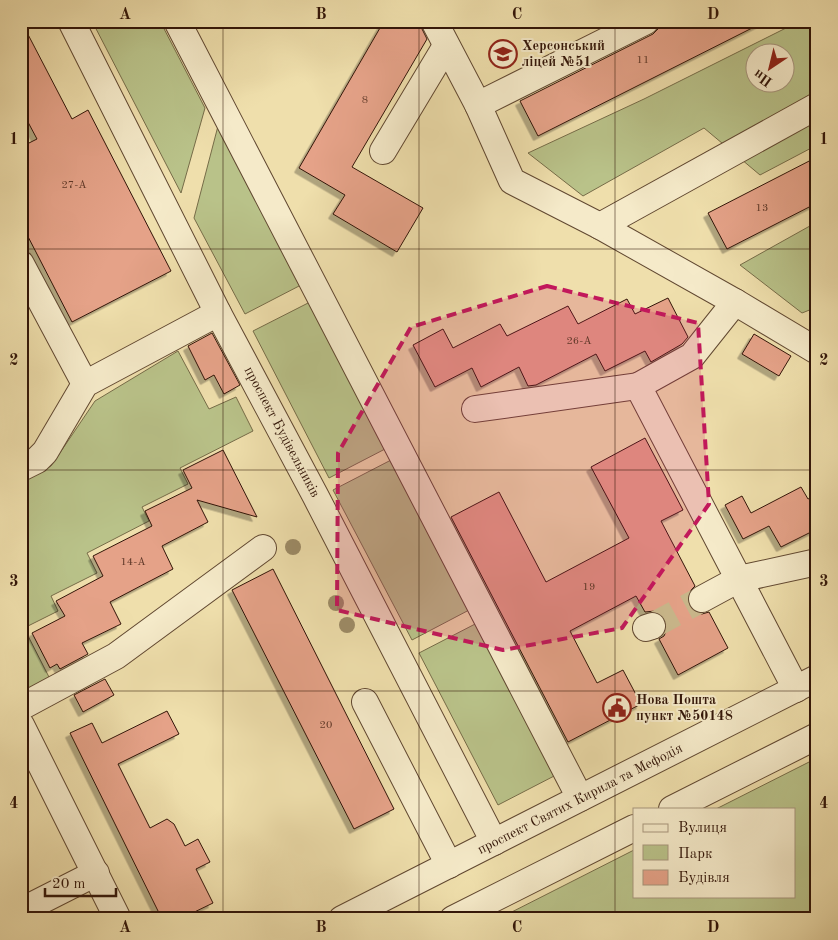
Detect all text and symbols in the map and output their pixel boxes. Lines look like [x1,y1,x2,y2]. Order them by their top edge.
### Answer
text: A [119,7,131,23]
text: B [315,7,327,23]
text: C [512,7,522,23]
text: D [707,7,719,23]
school or university icon: Херсонський ліцей №51 [488,39,518,69]
place label: Херсонський ліцей №51 [522,39,605,69]
north arrow [746,42,796,92]
house number: 11 [637,55,649,66]
text: Пн [751,67,775,89]
house number: 8 [362,95,368,106]
text: 1 [9,132,19,148]
text: 1 [819,132,829,148]
house number: 27-А [61,180,87,191]
house number: 13 [756,203,768,214]
house number: 26-А [566,336,592,347]
text: 2 [9,353,19,369]
text: 2 [819,353,829,369]
street label: проспект Будівельників [242,364,323,500]
house number: 14-А [120,557,146,568]
text: 3 [9,574,19,590]
text: 3 [819,574,829,590]
house number: 19 [583,582,595,593]
public building icon: Нова Пошта пункт №50148 [602,693,632,723]
place label: Нова Пошта пункт №50148 [636,693,733,723]
house number: 20 [320,720,332,731]
street label: проспект Святих Кирила та Мефодія [475,741,685,858]
text: 4 [9,796,19,812]
text: 4 [819,796,829,812]
legend [633,808,796,898]
text: Вулиця [678,821,727,836]
text: Парк [678,847,713,862]
scale bar [45,865,116,897]
text: Будівля [678,871,730,886]
text: 20 m [52,877,86,892]
text: A [119,920,131,936]
text: B [315,920,327,936]
text: C [512,920,522,936]
text: D [707,920,719,936]

